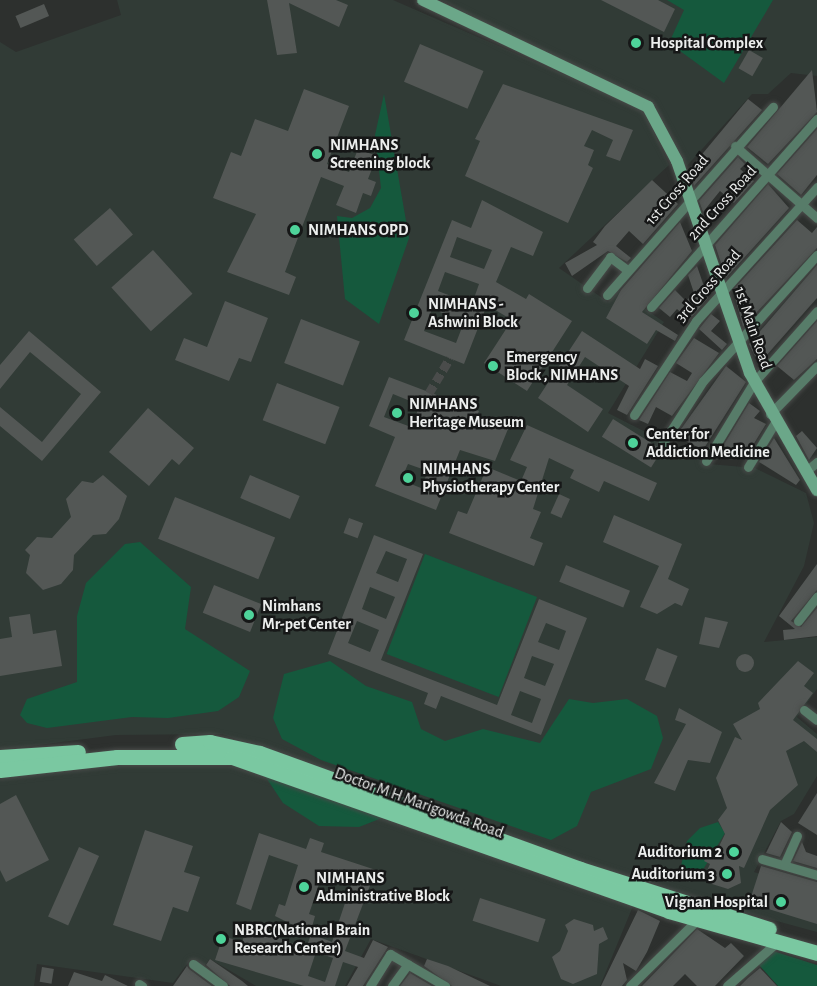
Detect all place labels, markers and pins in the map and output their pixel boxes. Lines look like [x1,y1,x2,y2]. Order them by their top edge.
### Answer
place label: Hospital Complex [650,33,763,53]
marker: Hospital Complex [627,34,645,52]
place label: NIMHANS Screening block [330,135,430,173]
marker: NIMHANS Screening block [308,145,326,163]
place label: NIMHANS OPD [308,220,408,240]
marker: NIMHANS OPD [286,221,304,239]
place label: NIMHANS - Ashwini Block [428,294,518,332]
marker: NIMHANS - Ashwini Block [405,304,423,322]
place label: Emergency Block , NIMHANS [506,347,618,385]
marker: Emergency Block , NIMHANS [484,357,502,375]
place label: NIMHANS Heritage Museum [409,394,524,432]
marker: NIMHANS Heritage Museum [390,406,404,420]
place label: Center for Addiction Medicine [646,424,770,462]
marker: Center for Addiction Medicine [624,434,642,452]
place label: NIMHANS Physiotherapy Center [422,459,559,497]
marker: NIMHANS Physiotherapy Center [399,469,417,487]
place label: Nimhans Mr-pet Center [262,596,351,634]
marker: Nimhans Mr-pet Center [240,606,258,624]
place label: Auditorium 2 [638,842,722,862]
marker: Auditorium 2 [727,845,741,859]
place label: Auditorium 3 [631,864,715,884]
marker: Auditorium 3 [720,867,734,881]
place label: NIMHANS Administrative Block [316,868,450,906]
marker: NIMHANS Administrative Block [297,880,311,894]
place label: Vignan Hospital [665,892,768,912]
marker: Vignan Hospital [772,893,790,911]
place label: NBRC(National Brain Research Center) [234,920,370,958]
marker: NBRC(National Brain Research Center) [212,930,230,948]

